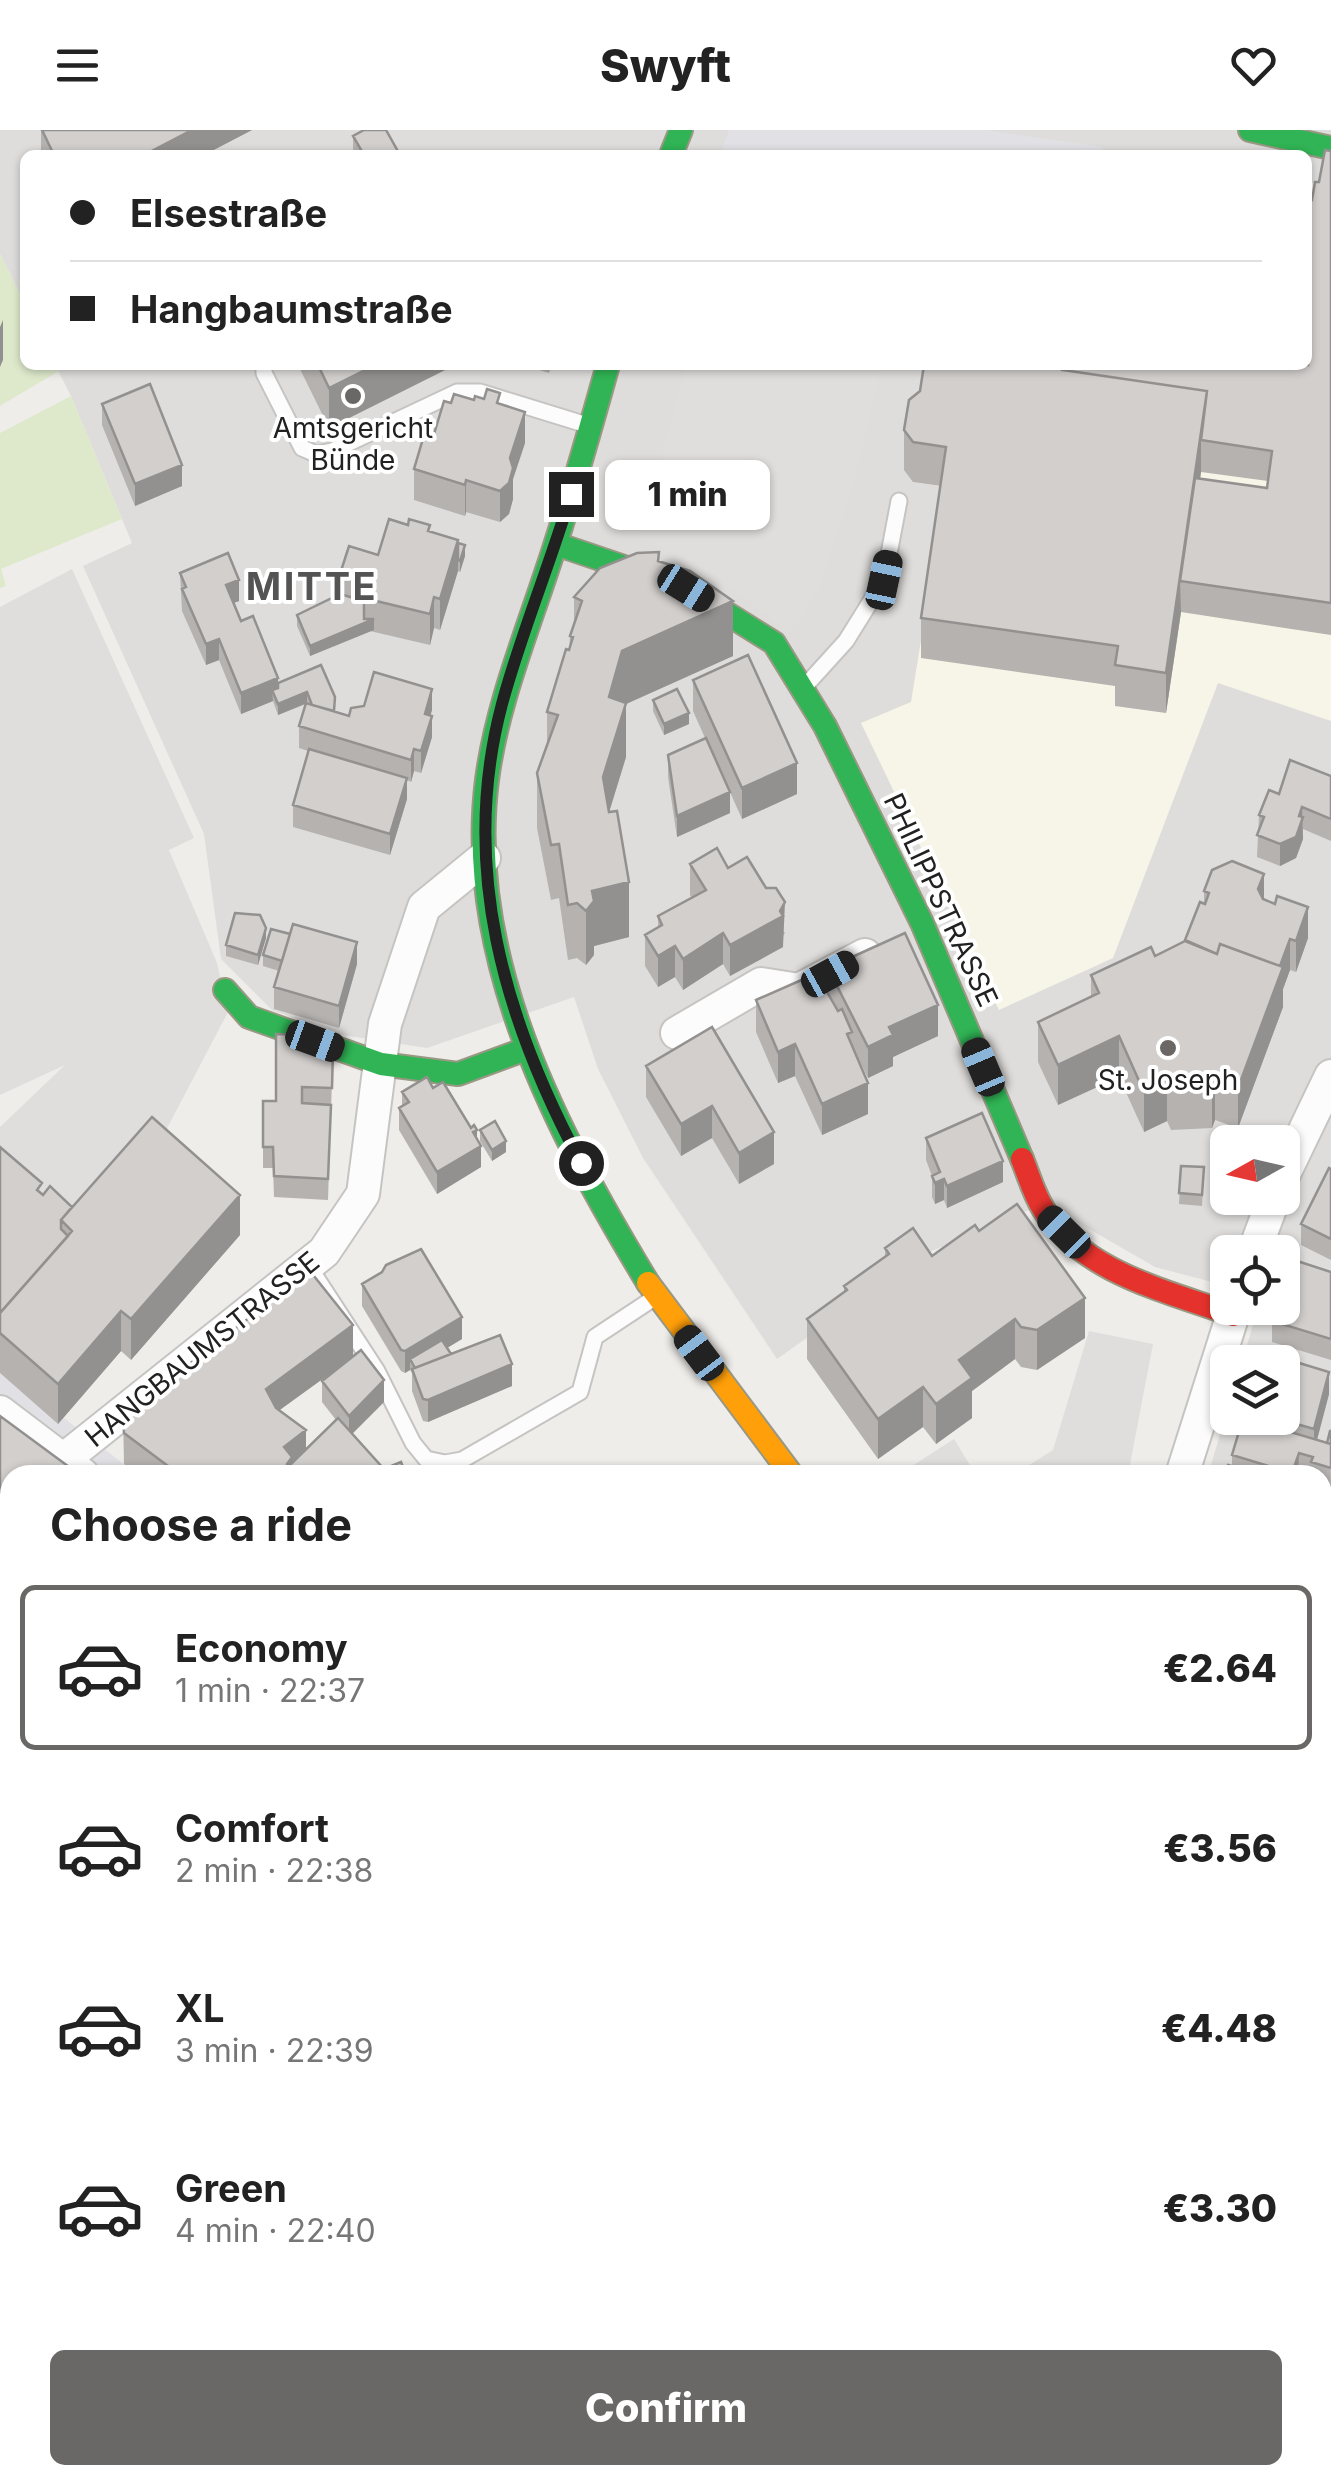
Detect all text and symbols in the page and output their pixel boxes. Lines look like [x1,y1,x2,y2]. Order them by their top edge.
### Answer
icon: menu [50,38,105,93]
text: Swyft [600,38,731,93]
icon: heart [1226,38,1281,93]
text: Elsestraße [130,190,327,236]
text: Hangbaumstraße [130,286,453,332]
marker: Amtsgericht Bünde [342,385,364,407]
place label: Amtsgericht Bünde [273,411,433,477]
callout: 1 min [606,459,771,529]
route end [549,472,594,517]
text: 1 min [647,475,728,514]
car [863,548,905,612]
car [653,559,719,617]
district label: MITTE [246,563,378,609]
street label: PHILIPPSTRASSE [877,788,1005,1012]
car [796,946,864,1002]
car [282,1017,348,1065]
car [957,1034,1009,1100]
marker: St. Joseph [1157,1037,1179,1059]
place label: St. Joseph [1098,1063,1238,1097]
north arrow [1210,1125,1300,1215]
map controls [1210,1125,1300,1435]
route start [559,1141,604,1186]
car [1032,1200,1096,1264]
button: locate [1210,1235,1300,1325]
street label: HANGBAUMSTRASSE [78,1244,326,1454]
car [669,1320,729,1386]
button: layers [1210,1345,1300,1435]
text: Choose a ride [50,1497,352,1552]
icon: car [55,1623,145,1713]
text: Economy [175,1625,348,1671]
text: €2.64 [1163,1645,1277,1691]
text: 1 min · 22:37 [175,1671,365,1710]
icon: car [55,1803,145,1893]
text: Comfort [175,1805,329,1851]
text: €3.56 [1163,1825,1277,1871]
text: 2 min · 22:38 [175,1851,373,1890]
icon: car [55,1983,145,2073]
text: XL [175,1985,225,2031]
text: €4.48 [1161,2005,1277,2051]
text: 3 min · 22:39 [175,2031,374,2070]
icon: car [55,2163,145,2253]
text: Green [175,2165,287,2211]
text: €3.30 [1163,2185,1277,2231]
text: 4 min · 22:40 [175,2211,376,2250]
button: Confirm [50,2350,1282,2465]

